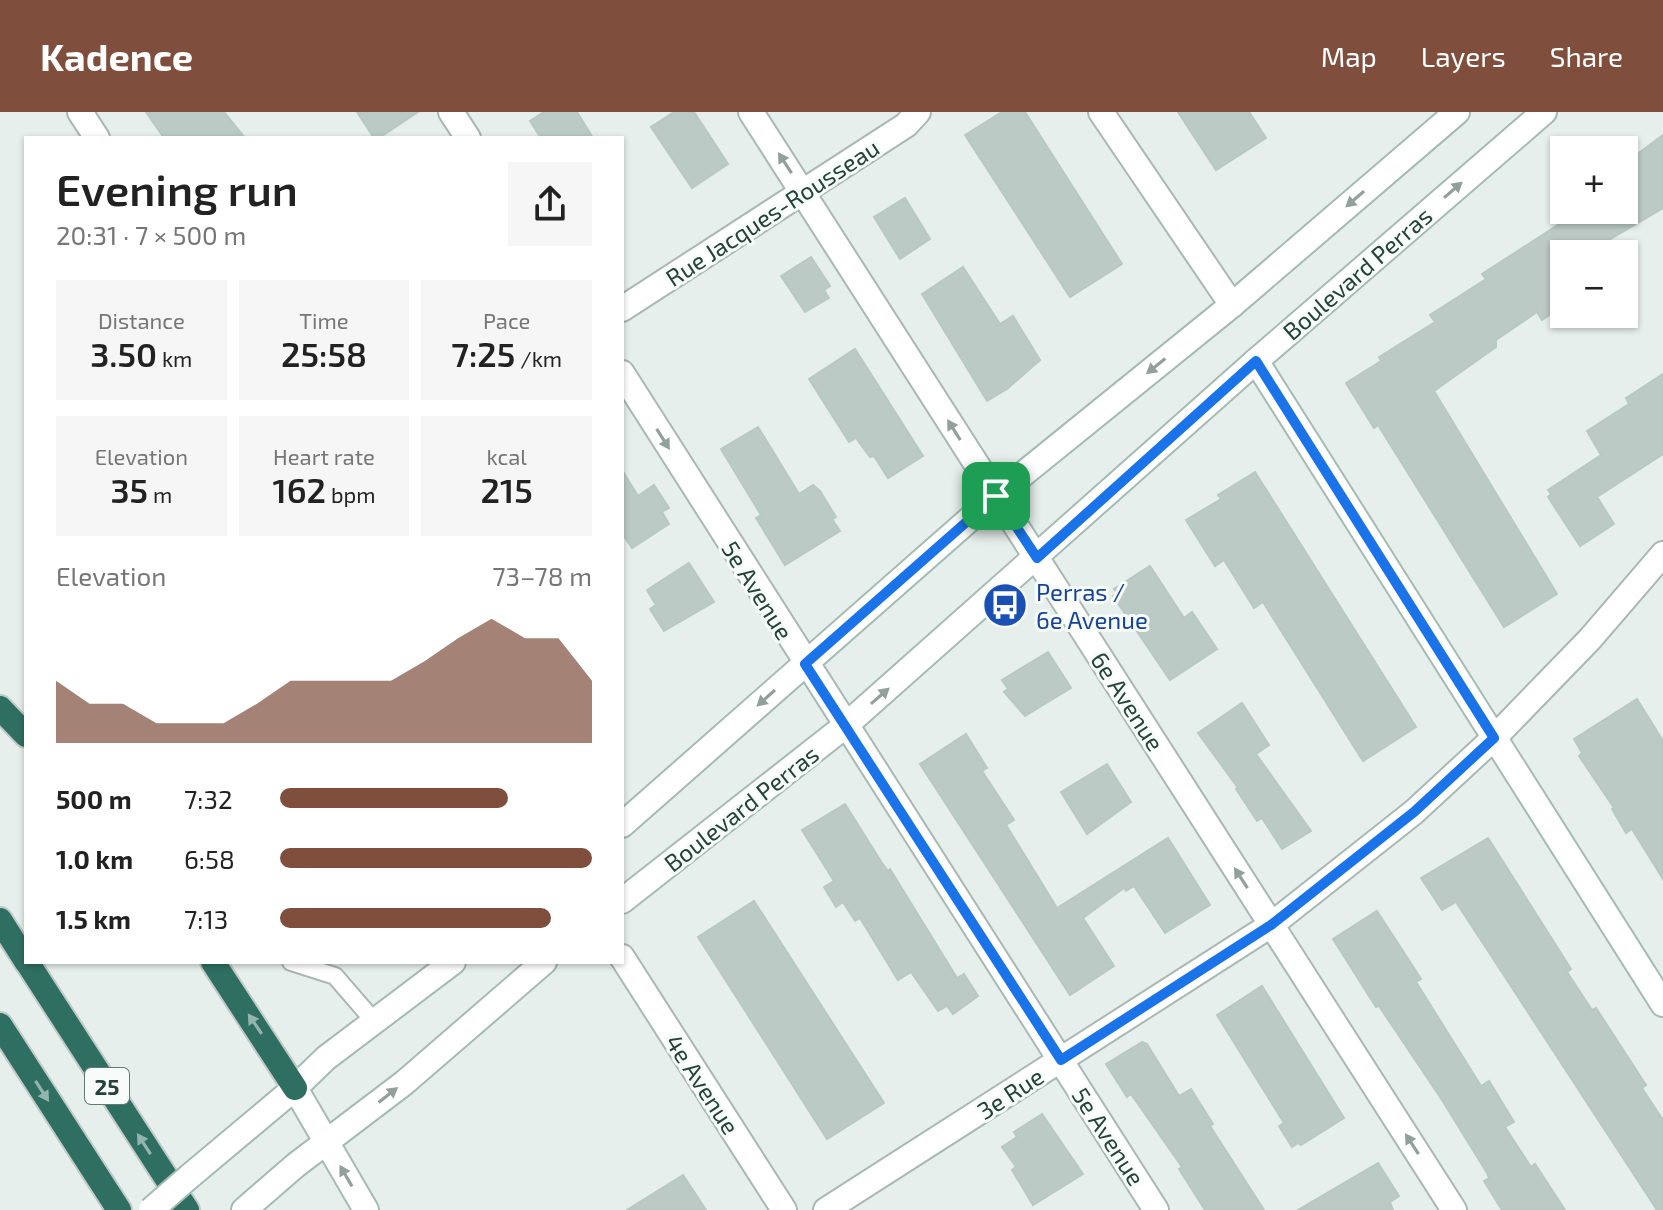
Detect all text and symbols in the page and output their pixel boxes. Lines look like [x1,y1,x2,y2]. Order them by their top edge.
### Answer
text: Kadence [40,33,193,79]
text: Map [1321,39,1377,73]
text: Layers [1421,39,1506,73]
text: Share [1550,39,1623,73]
street label: Rue Jacques-Rousseau [660,132,884,292]
map controls [1550,136,1638,328]
button: + [1550,136,1638,224]
one-way arrow [778,152,793,174]
text: Evening run [56,162,298,215]
button: share [508,162,592,246]
one-way arrow [1444,182,1463,200]
one-way arrow [1345,190,1365,207]
street label: Boulevard Perras [1277,200,1437,346]
text: 20:31 · 7 × 500 m [56,219,246,250]
button: − [1550,240,1638,328]
text: Distance [98,307,185,333]
text: Time [299,307,349,333]
text: Pace [483,307,530,333]
text: 3.50 [90,333,157,374]
text: 25:58 [281,333,367,374]
text: 7:25 [451,333,515,374]
text: km [157,345,192,371]
text: /km [515,345,562,371]
one-way arrow [1146,357,1166,374]
one-way arrow [948,419,962,441]
one-way arrow [656,428,670,450]
text: Elevation [95,443,188,469]
text: Heart rate [273,443,375,469]
text: kcal [487,443,527,469]
pin [962,462,1030,530]
text: 35 [110,469,148,510]
text: 162 [273,469,326,510]
text: 215 [481,469,533,510]
icon: arrive [974,474,1018,518]
text: m [148,481,172,507]
text: bpm [326,481,375,507]
street label: 5e Avenue [716,535,800,645]
text: Elevation [56,560,166,591]
text: 73–78 m [492,560,592,591]
place label: Perras / 6e Avenue [1036,577,1148,634]
bus stop icon: Perras / 6e Avenue [981,581,1029,629]
street label: 6e Avenue [1085,646,1171,756]
one-way arrow [871,687,890,705]
one-way arrow [757,689,777,706]
street label: Boulevard Perras [658,739,824,877]
text: 500 m [56,783,132,814]
text: 7:32 [184,783,233,814]
text: 1.0 km [56,843,133,874]
text: 6:58 [184,843,235,874]
one-way arrow [1235,867,1249,889]
text: 1.5 km [56,903,131,934]
text: 7:13 [184,903,228,934]
one-way arrow [248,1014,263,1035]
street label: 4e Avenue [660,1029,746,1139]
street label: 3e Rue [971,1061,1049,1125]
road number: 25 [85,1068,129,1104]
one-way arrow [35,1080,49,1102]
street label: 5e Avenue [1067,1082,1151,1190]
one-way arrow [378,1087,398,1103]
one-way arrow [137,1134,152,1155]
one-way arrow [1404,1134,1419,1155]
one-way arrow [339,1165,353,1187]

